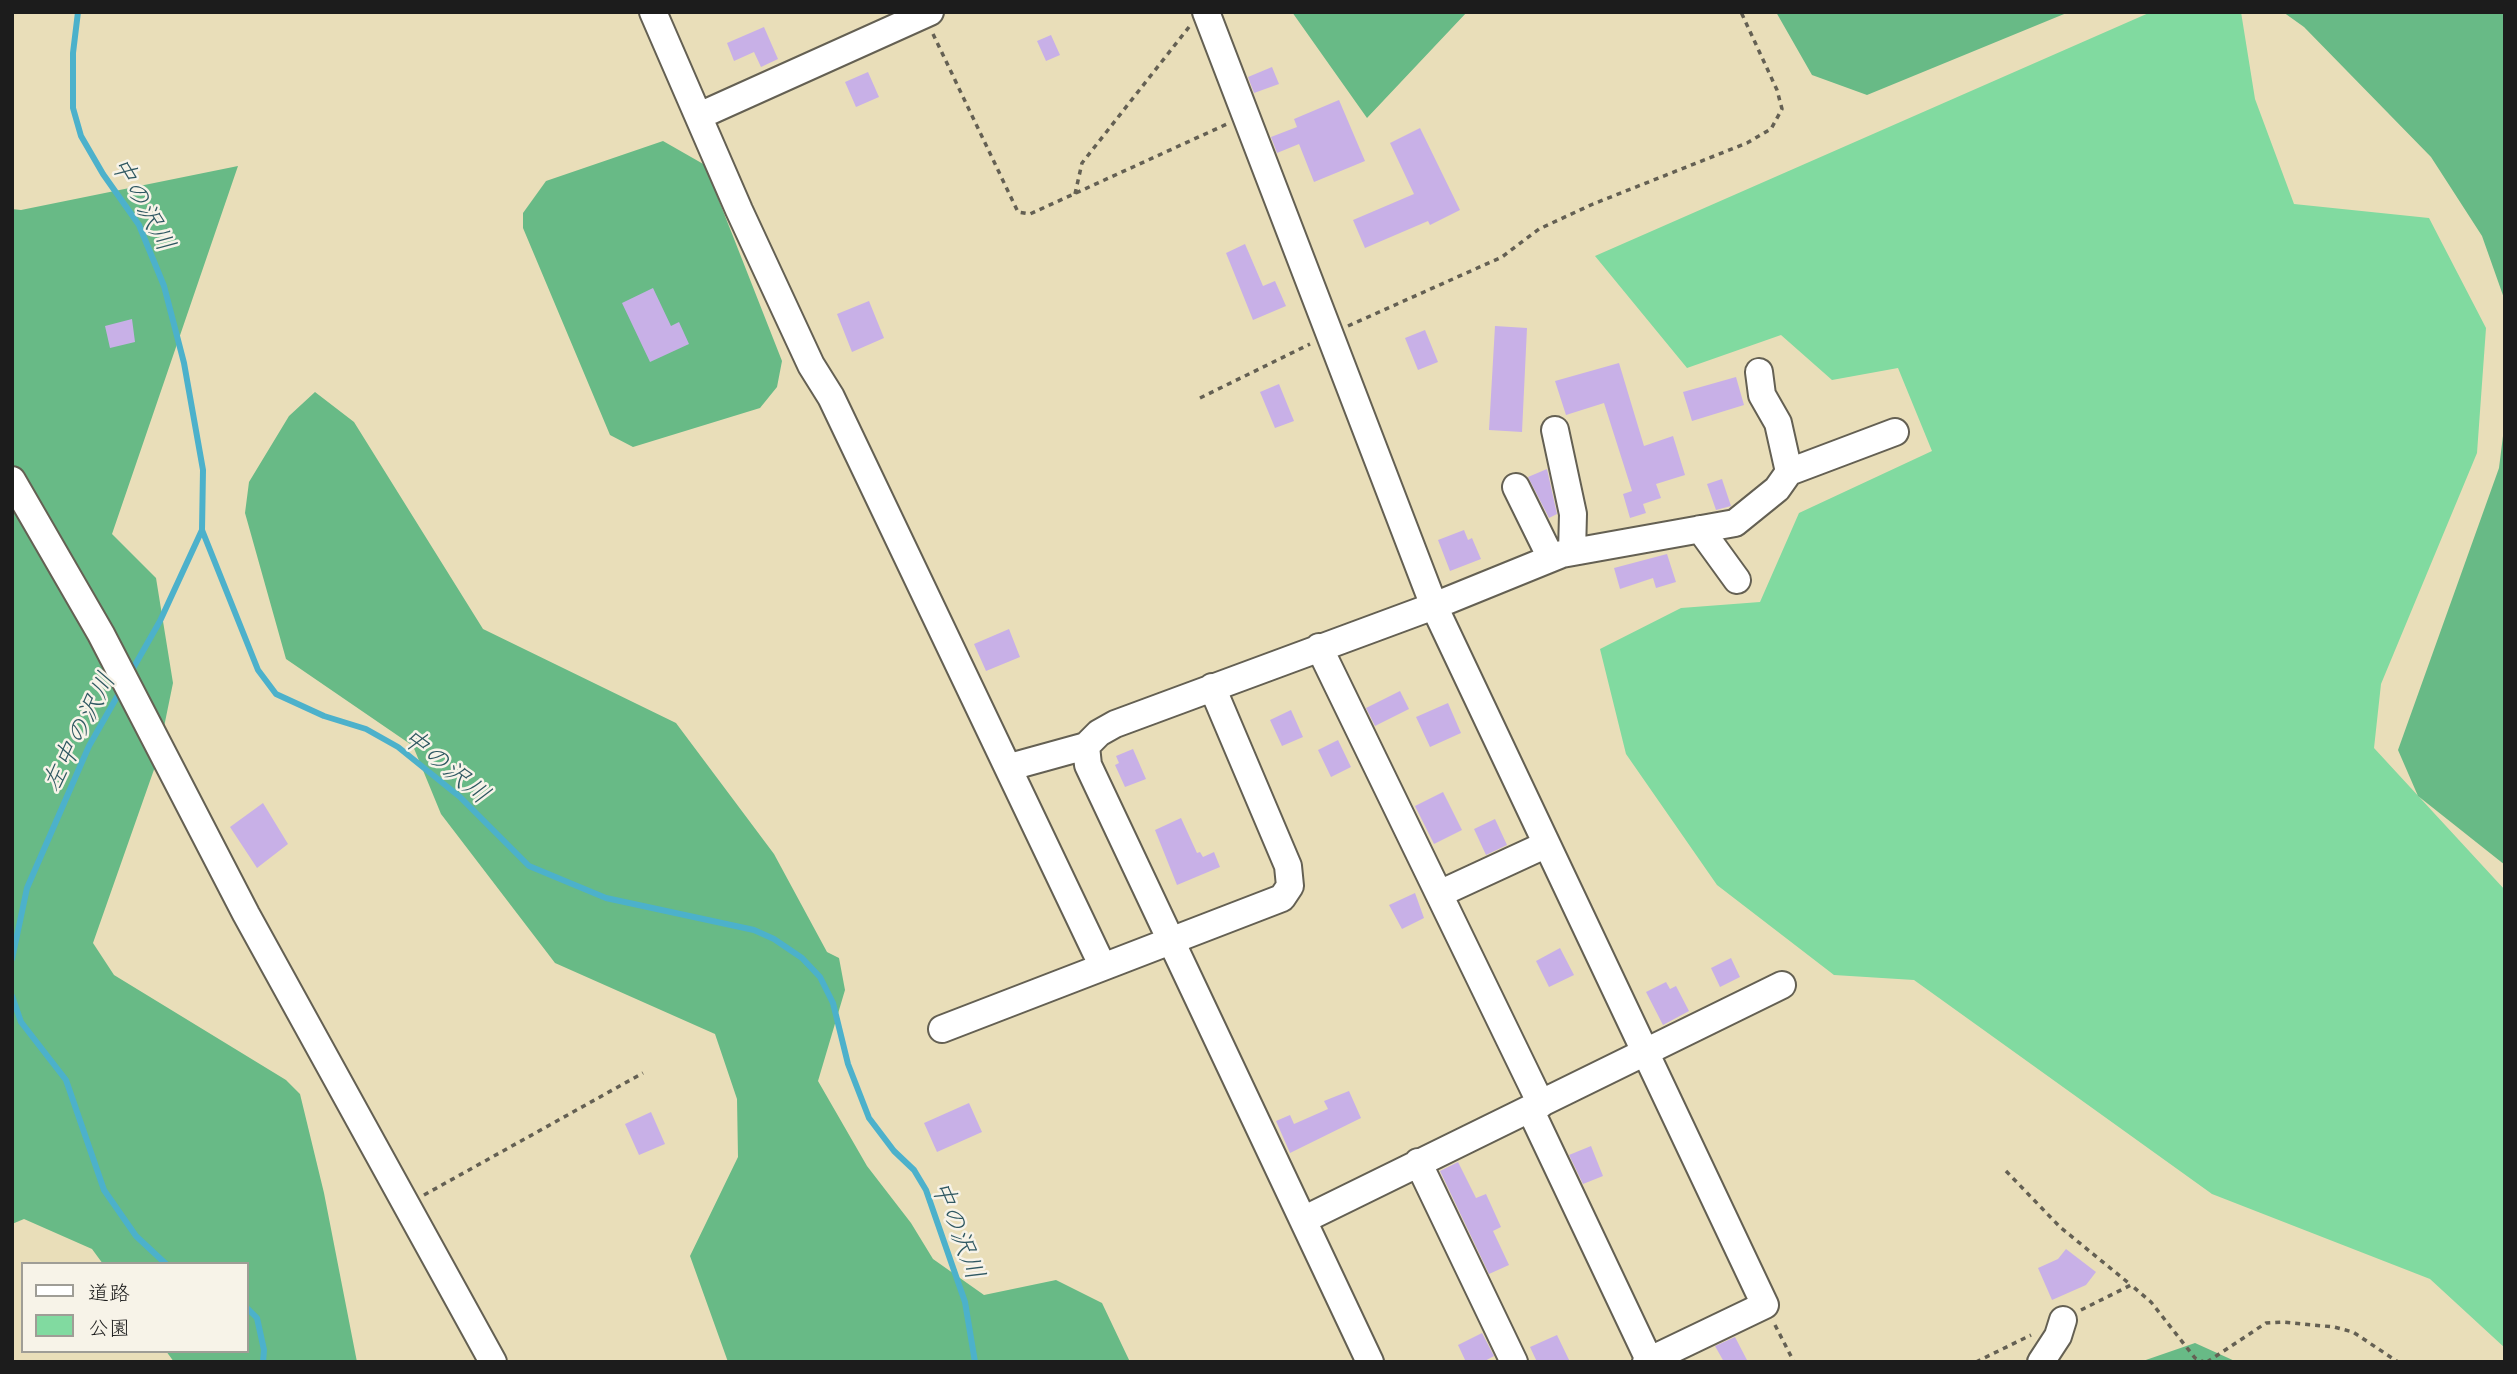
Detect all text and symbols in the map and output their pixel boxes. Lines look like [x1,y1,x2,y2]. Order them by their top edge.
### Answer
water label: 中の沢川 [104,151,182,257]
water label: 左中の沢川 [36,667,122,797]
water label: 中の沢川 [396,721,496,811]
water label: 中の沢川 [925,1176,991,1284]
legend [21,1262,248,1353]
text: 道路 [88,1278,130,1305]
text: 公園 [88,1313,130,1340]

